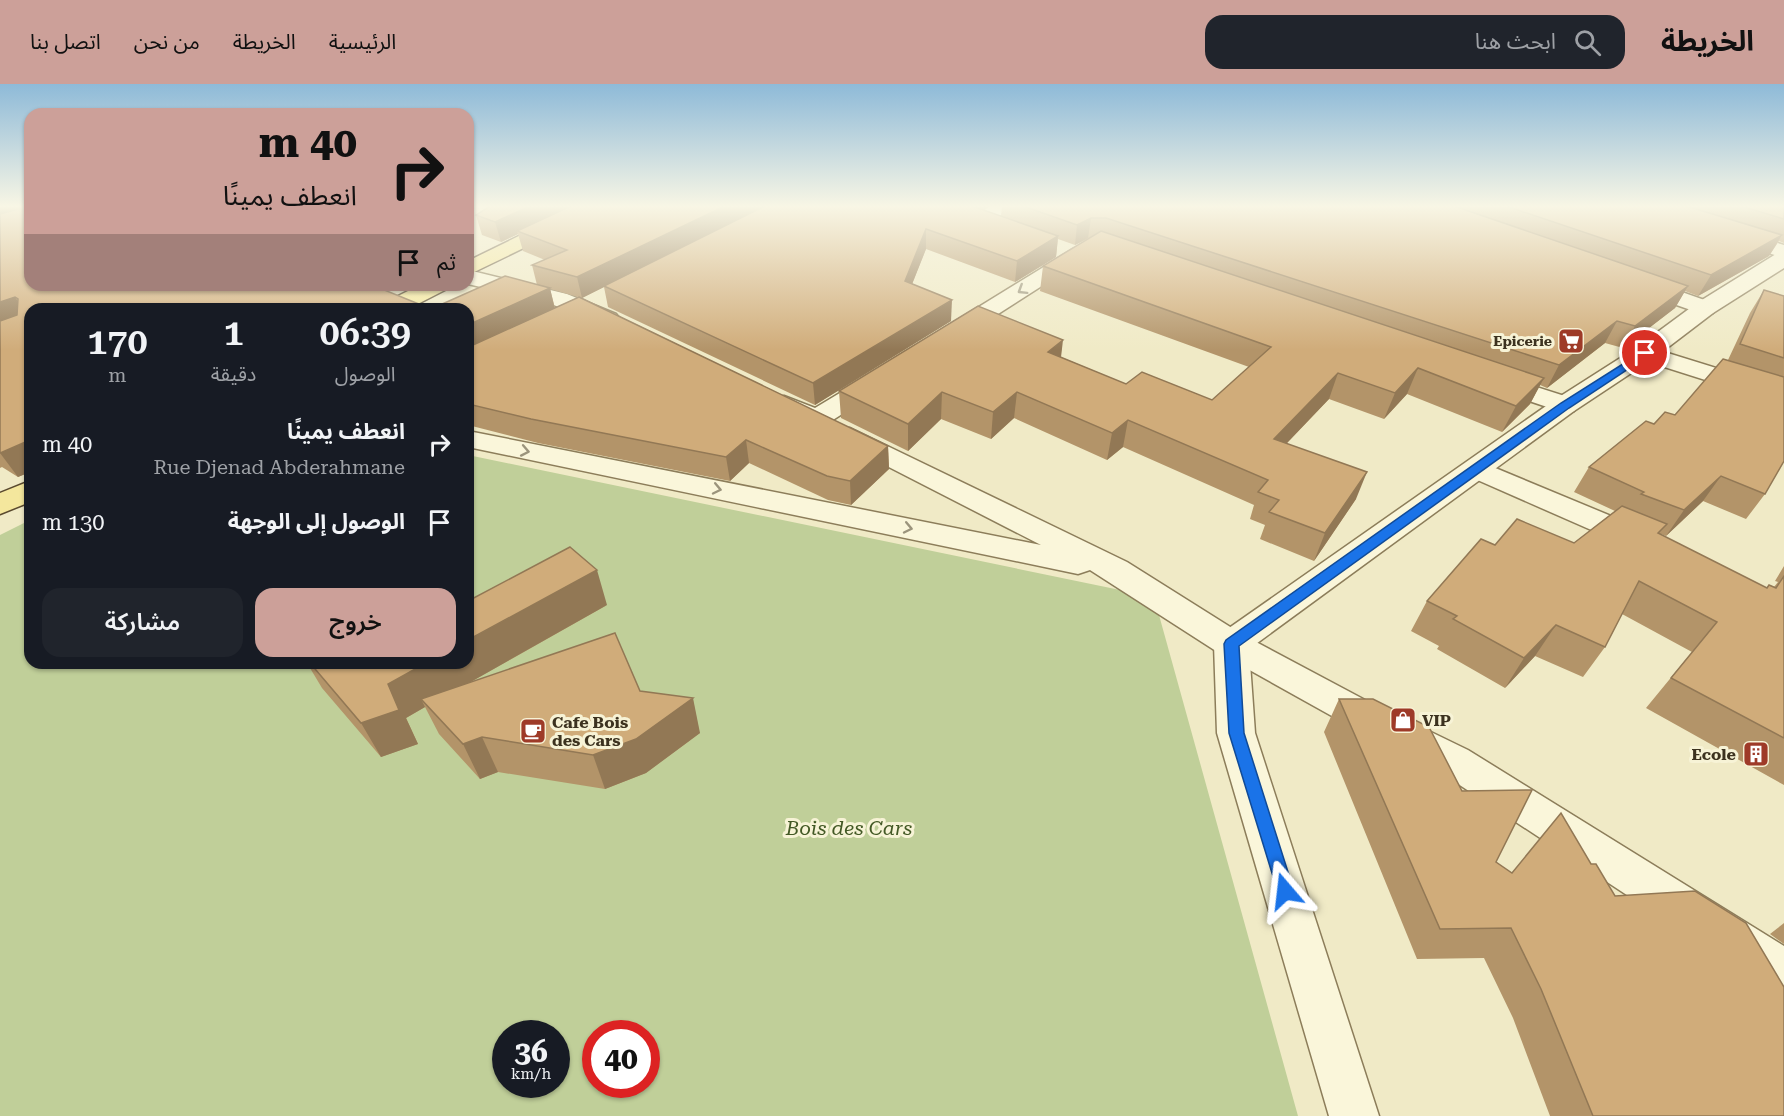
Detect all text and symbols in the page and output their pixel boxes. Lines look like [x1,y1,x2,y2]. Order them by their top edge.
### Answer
search box [1205,15,1625,69]
text: الخريطة [1661,25,1754,58]
icon: search [1571,26,1604,59]
text: ابحث هنا [1475,29,1556,54]
text: اتصل بنا [30,30,101,54]
text: من نحن [134,30,200,54]
text: الخريطة [233,30,296,54]
text: الرئيسية [329,30,396,54]
text: 40 m [259,118,357,167]
icon: right [378,132,456,210]
text: انعطف يمينًا [223,180,357,212]
icon: arrive [392,246,425,279]
text: ثم [437,250,456,275]
one-way arrow [1018,282,1028,294]
text: 1 [224,312,244,354]
text: 06:39 [320,312,411,354]
text: 170 [87,321,148,363]
supermarket icon: Epicerie [1556,326,1586,356]
pin [1619,327,1670,378]
place label: Epicerie [1493,333,1552,349]
icon: arrive [1628,336,1661,369]
text: دقيقة [211,362,256,386]
text: الوصول [335,362,396,386]
text: m [108,363,127,387]
text: انعطف يمينًا [287,419,405,444]
icon: right [423,428,456,461]
text: 40 m [42,432,92,457]
one-way arrow [520,444,530,457]
text: Rue Djenad Abderahmane [153,455,405,479]
one-way arrow [711,482,721,495]
icon: arrive [423,506,456,539]
text: الوصول إلى الوجهة [228,509,405,534]
text: 130 m [42,510,105,535]
one-way arrow [902,521,912,534]
button: مشاركة [42,588,243,657]
button: خروج [255,588,456,657]
shop icon: VIP [1388,705,1418,735]
place label: VIP [1422,711,1451,730]
place label: Cafe Bois des Cars [552,713,628,750]
cafe icon: Cafe Bois des Cars [518,716,548,746]
building icon: Ecole [1741,739,1771,769]
place label: Ecole [1691,745,1736,764]
park label: Bois des Cars [785,816,912,840]
position arrow [1253,859,1317,923]
speed limit sign: 40 [582,1020,660,1098]
text: 36 [514,1034,548,1069]
text: km/h [511,1065,551,1083]

